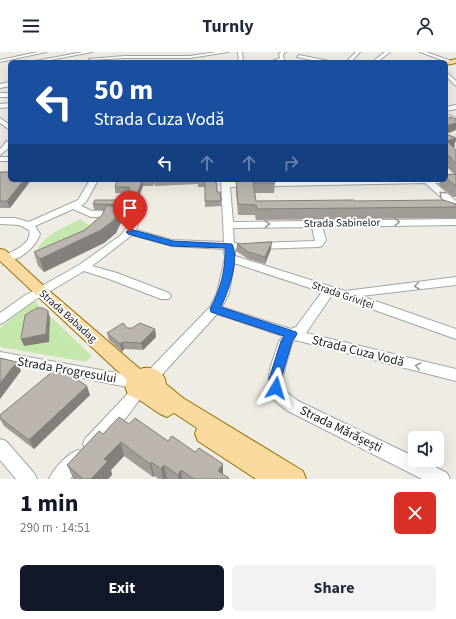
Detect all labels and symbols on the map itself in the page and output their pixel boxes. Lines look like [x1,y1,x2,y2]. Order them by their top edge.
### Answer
pin [113,191,147,232]
one-way arrow [439,191,447,199]
street label: Strada Sabinelor [304,215,381,231]
one-way arrow [394,218,400,226]
one-way arrow [264,220,270,228]
street label: Strada Griviței [310,277,376,313]
one-way arrow [414,281,420,290]
street label: Strada Babadag [36,286,100,346]
street label: Strada Cuza Vodă [310,331,406,371]
street label: Strada Progresului [16,352,118,388]
one-way arrow [415,362,421,370]
position arrow [255,367,297,409]
street label: Strada Mărășești [297,401,385,457]

